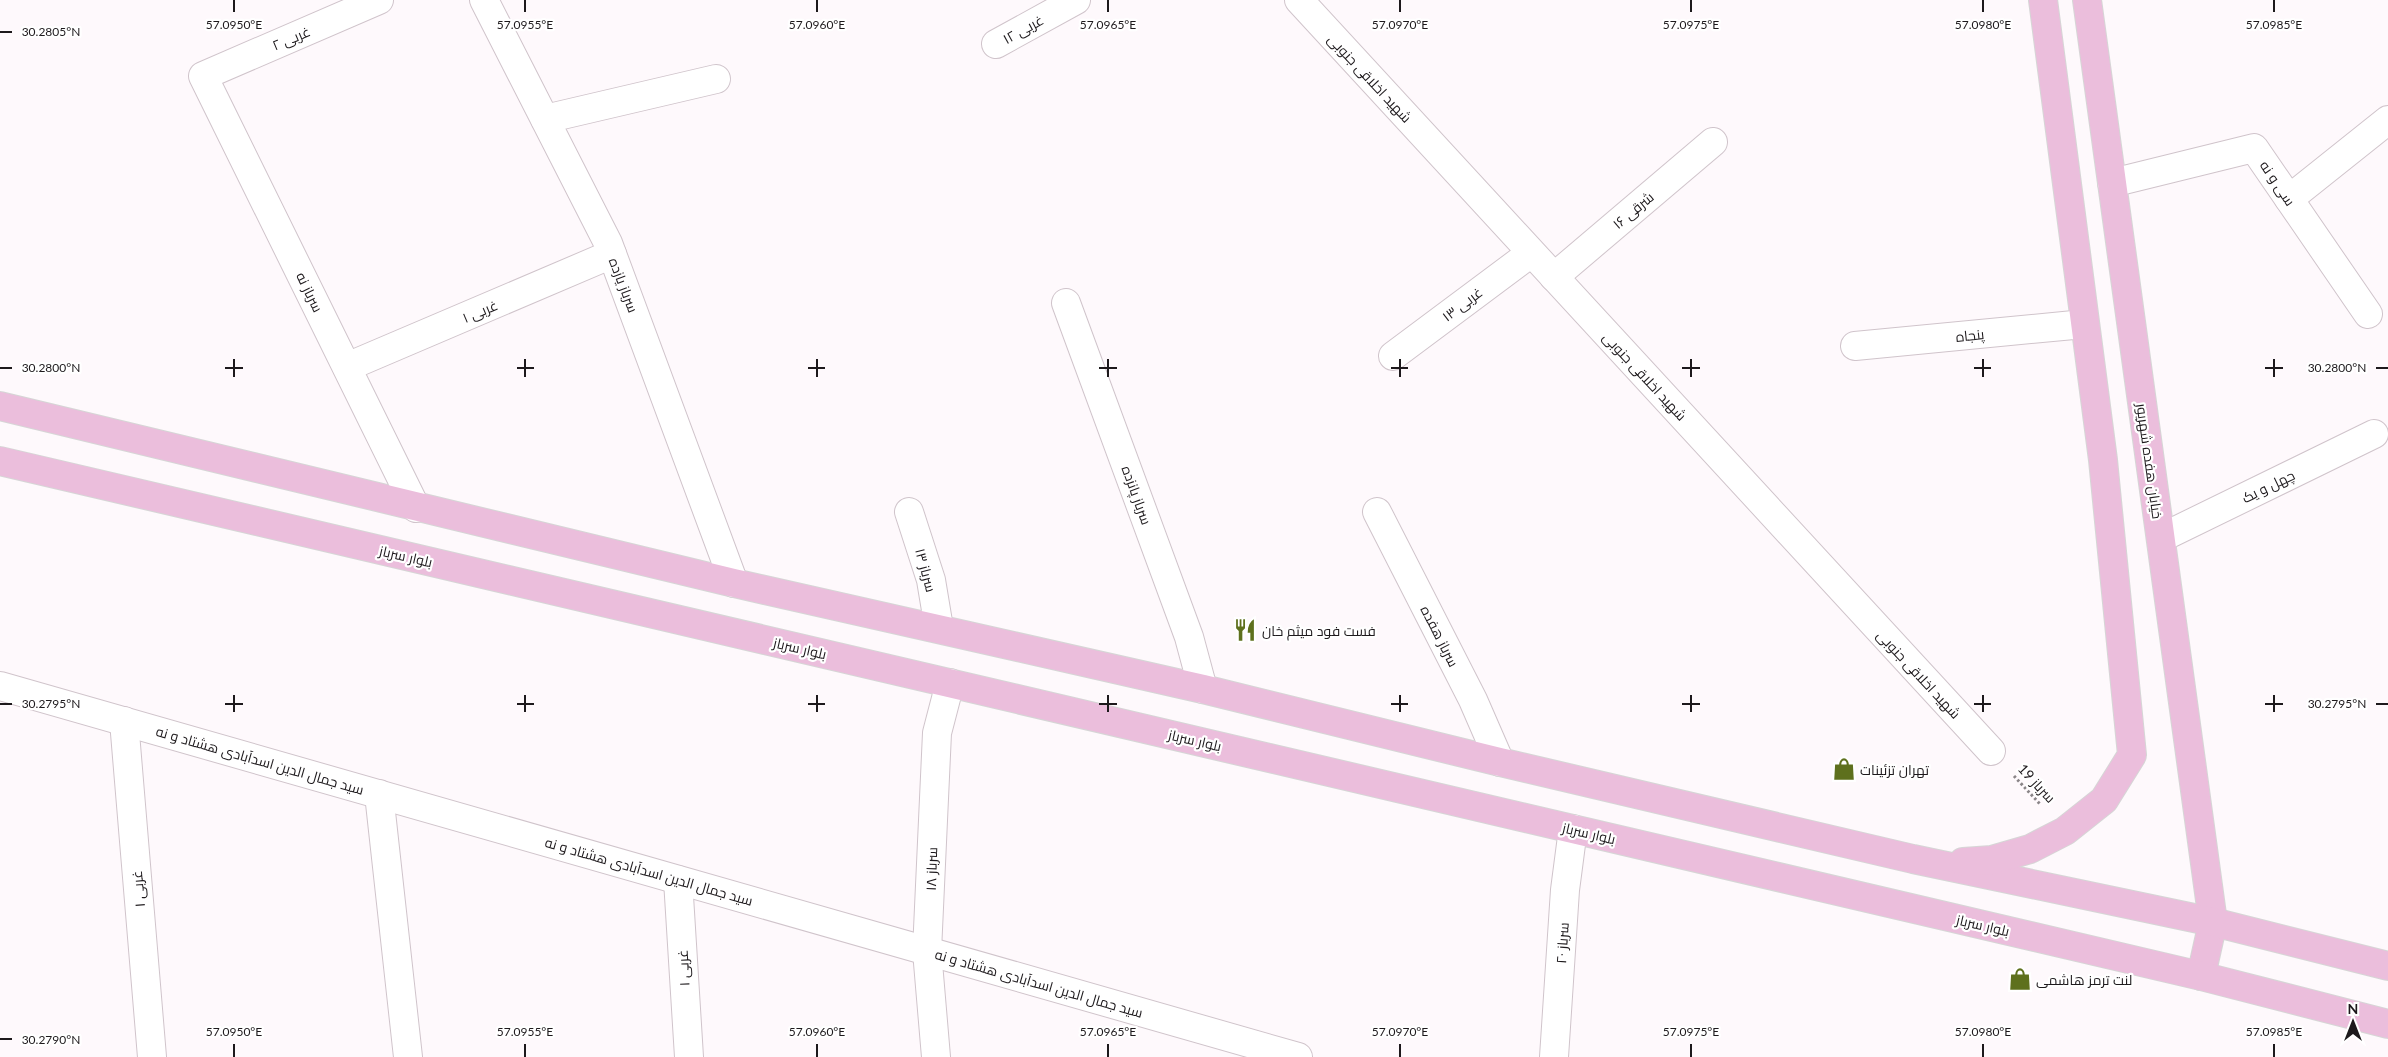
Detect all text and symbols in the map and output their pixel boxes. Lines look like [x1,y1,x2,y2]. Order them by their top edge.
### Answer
street label: غربی ۱۲ [1000,11,1046,47]
text: 57.0950°E [206,17,262,32]
text: 57.0955°E [497,17,553,32]
text: 57.0960°E [789,17,845,32]
text: 57.0965°E [1080,17,1136,32]
text: 57.0970°E [1372,17,1428,32]
text: 57.0975°E [1663,17,1719,32]
text: 57.0980°E [1955,17,2011,32]
text: 57.0985°E [2246,17,2302,32]
street label: غربی ۲ [269,22,313,54]
text: 30.2805°N [22,24,80,39]
street label: شهید اخلاقی جنوبی [1325,30,1415,126]
street label: سی و نه [2257,157,2299,209]
street label: شرقی ۱۶ [1609,188,1657,232]
street label: سرباز یازده [606,255,642,315]
street label: سرباز نه [293,269,327,315]
street label: غربی ۱۳ [1439,283,1485,325]
street label: غربی ۱ [460,296,500,326]
street label: پنجاه [1955,325,1986,347]
street label: شهید اخلاقی جنوبی [1600,328,1690,424]
text: 30.2800°N [22,360,80,375]
text: 30.2800°N [2308,360,2366,375]
street label: خیابان هفده شهریور [2133,401,2167,520]
street label: سرباز پانزده [1117,463,1155,527]
street label: چهل و یک [2239,466,2298,508]
street label: بلوار سرباز [377,541,434,570]
street label: سرباز ۱۳ [912,546,940,594]
street label: سرباز هفده [1417,603,1463,669]
restaurant icon: فست فود میثم خان [1232,617,1258,643]
place label: فست فود میثم خان [1262,622,1376,641]
street label: شهید اخلاقی جنوبی [1874,626,1964,722]
street label: بلوار سرباز [771,633,828,662]
text: 30.2795°N [22,696,80,711]
text: 30.2795°N [2308,696,2366,711]
street label: سید جمال الدین اسدآبادی هشتاد و نه [154,722,366,799]
street label: بلوار سرباز [1166,725,1223,754]
shop icon: تهران تزئینات [1831,756,1857,782]
street label: سرباز 19 [2015,760,2059,806]
place label: تهران تزئینات [1860,761,1929,778]
street label: بلوار سرباز [1560,818,1617,847]
street label: سید جمال الدین اسدآبادی هشتاد و نه [543,833,755,910]
street label: سرباز ۱۸ [922,847,940,891]
street label: غربی ۱ [128,870,148,908]
street label: بلوار سرباز [1954,910,2011,939]
street label: سرباز ۲۰ [1552,922,1572,964]
street label: سید جمال الدین اسدآبادی هشتاد و نه [933,945,1145,1022]
street label: غربی ۱ [674,949,692,987]
shop icon: لنت ترمز هاشمی [2007,966,2033,992]
place label: لنت ترمز هاشمی [2036,971,2132,988]
north arrow [2328,997,2378,1047]
text: N [2348,1000,2358,1017]
text: 57.0950°E [206,1024,262,1039]
text: 57.0955°E [497,1024,553,1039]
text: 57.0960°E [789,1024,845,1039]
text: 57.0965°E [1080,1024,1136,1039]
text: 57.0970°E [1372,1024,1428,1039]
text: 57.0975°E [1663,1024,1719,1039]
text: 57.0980°E [1955,1024,2011,1039]
text: 57.0985°E [2246,1024,2302,1039]
text: 30.2790°N [22,1032,80,1047]

